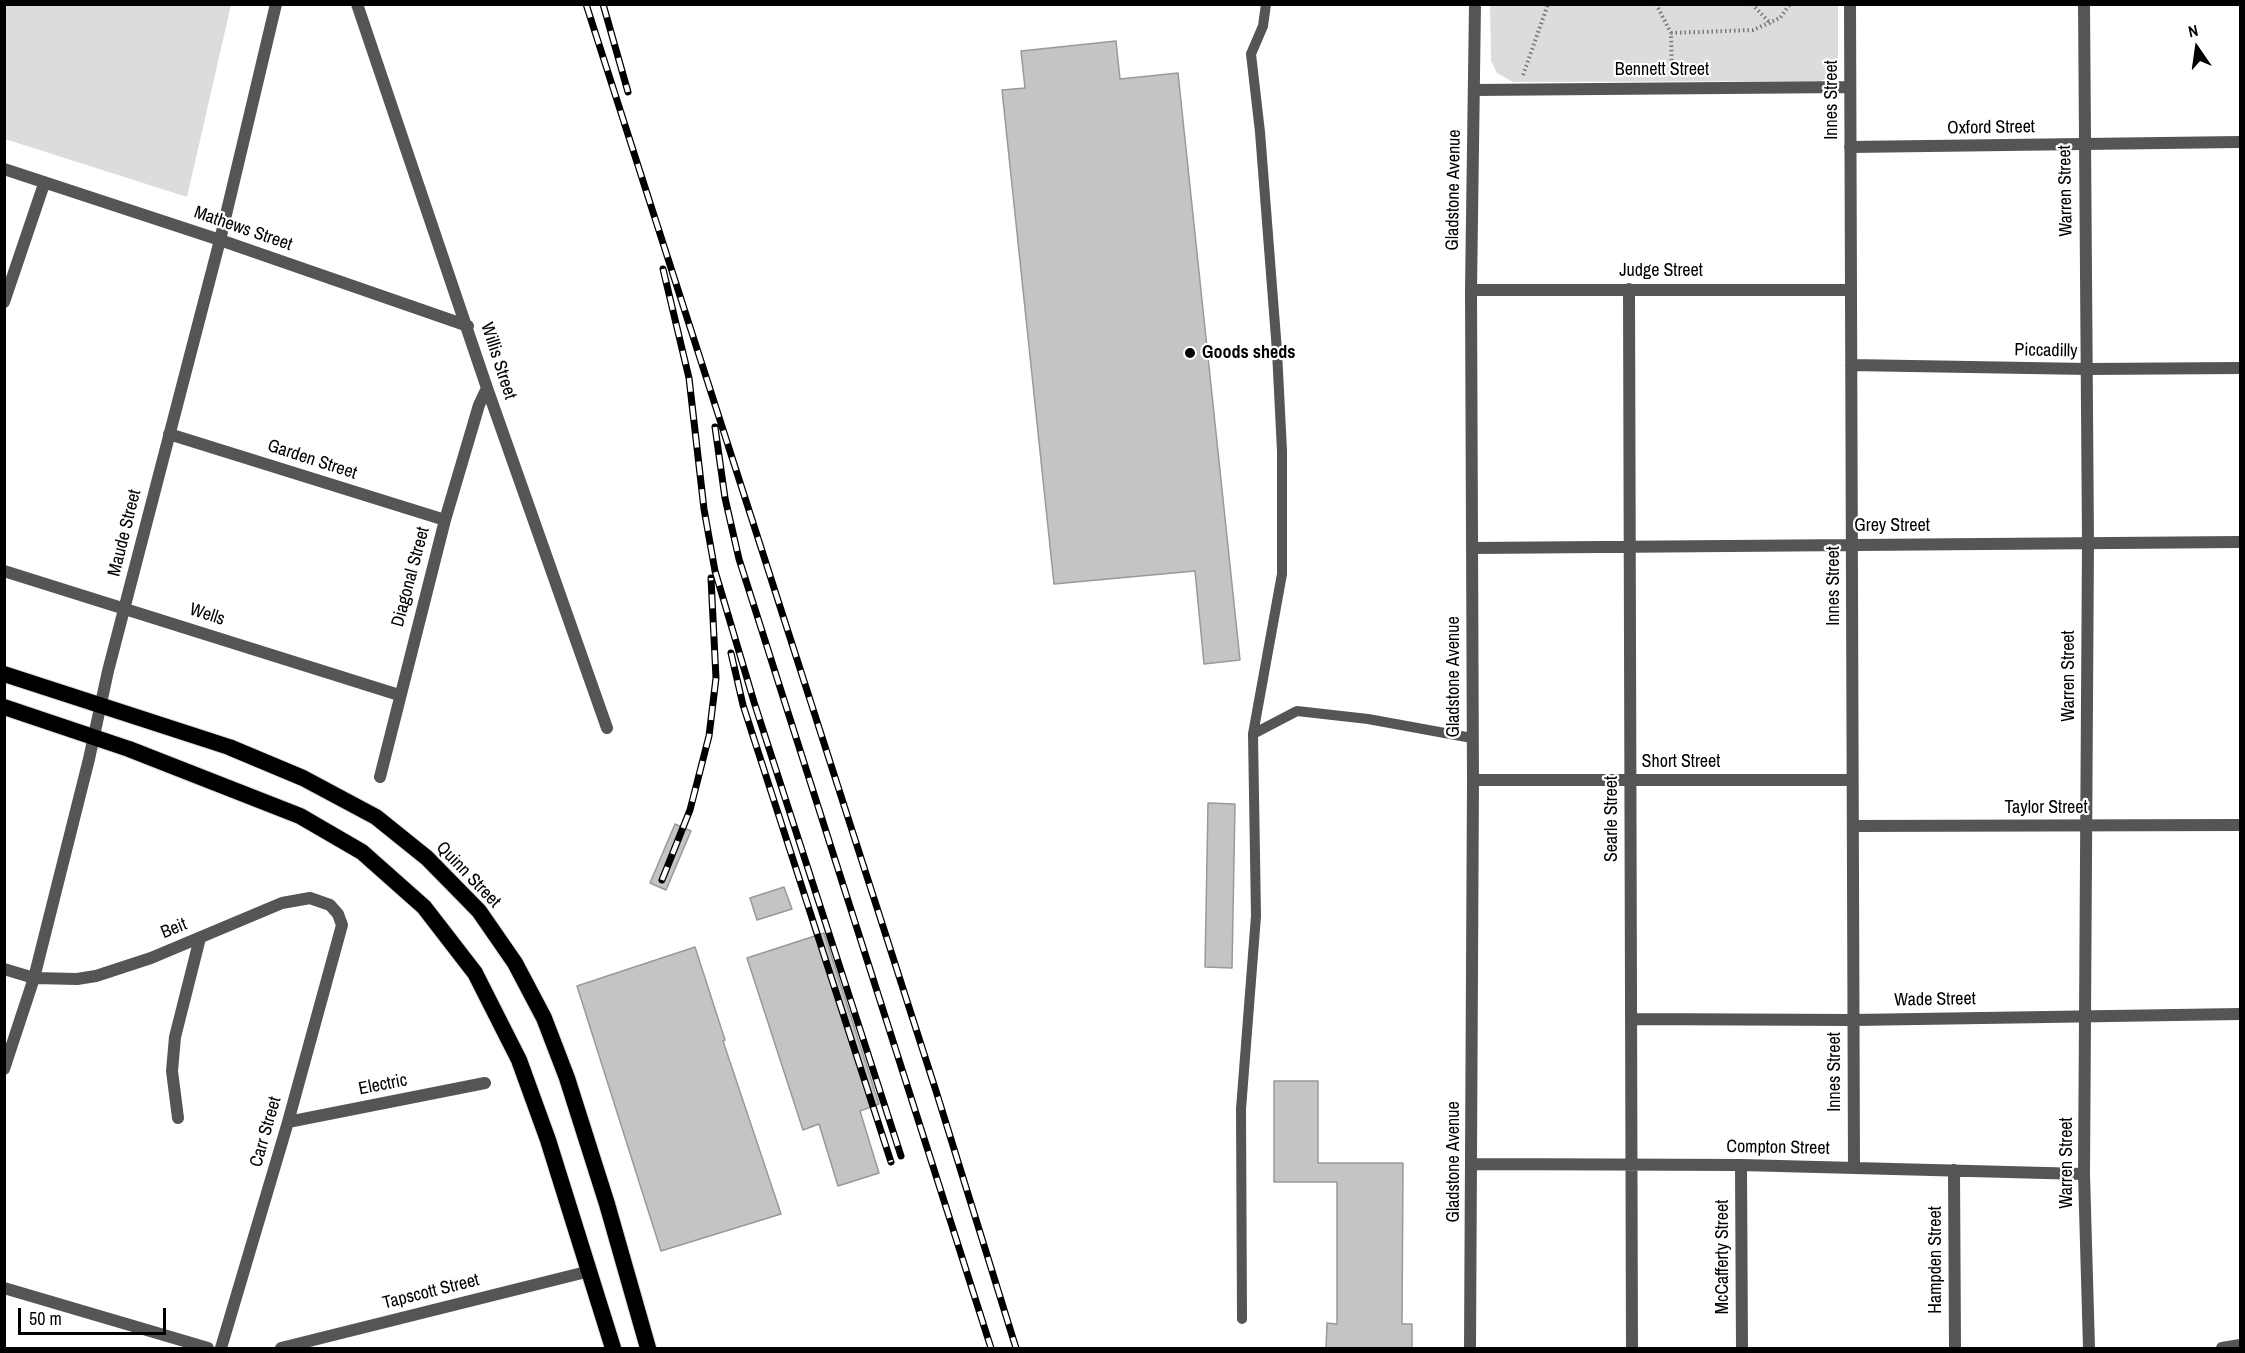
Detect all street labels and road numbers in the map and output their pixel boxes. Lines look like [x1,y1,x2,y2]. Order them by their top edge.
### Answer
street label: Bennett Street [1615,59,1709,81]
street label: Innes Street [1821,60,1843,140]
street label: Oxford Street [1947,116,2035,140]
street label: Gladstone Avenue [1442,129,1466,251]
street label: Warren Street [2054,145,2078,237]
street label: Mathews Street [191,202,295,256]
street label: Judge Street [1619,260,1703,282]
street label: Willis Street [475,320,521,402]
street label: Piccadilly [2014,340,2078,362]
street label: Garden Street [265,435,359,485]
street label: Maude Street [104,487,146,579]
street label: Grey Street [1854,515,1930,537]
street label: Diagonal Street [387,525,435,629]
street label: Innes Street [1823,546,1845,626]
street label: Wells [187,599,227,631]
street label: Gladstone Avenue [1443,616,1465,738]
street label: Warren Street [2058,630,2080,722]
street label: Short Street [1642,751,1720,773]
street label: Searle Street [1601,776,1623,862]
street label: Taylor Street [2004,797,2088,819]
street label: Quinn Street [431,837,505,913]
street label: Beit [158,914,190,944]
street label: Wade Street [1894,988,1976,1012]
street label: Innes Street [1824,1032,1846,1112]
street label: Electric [357,1070,409,1100]
street label: Carr Street [246,1094,286,1170]
street label: Gladstone Avenue [1443,1101,1465,1223]
street label: Warren Street [2056,1117,2078,1209]
street label: Compton Street [1726,1136,1830,1160]
street label: McCafferty Street [1712,1200,1734,1314]
street label: Hampden Street [1925,1206,1947,1314]
street label: Tapscott Street [380,1270,482,1314]

